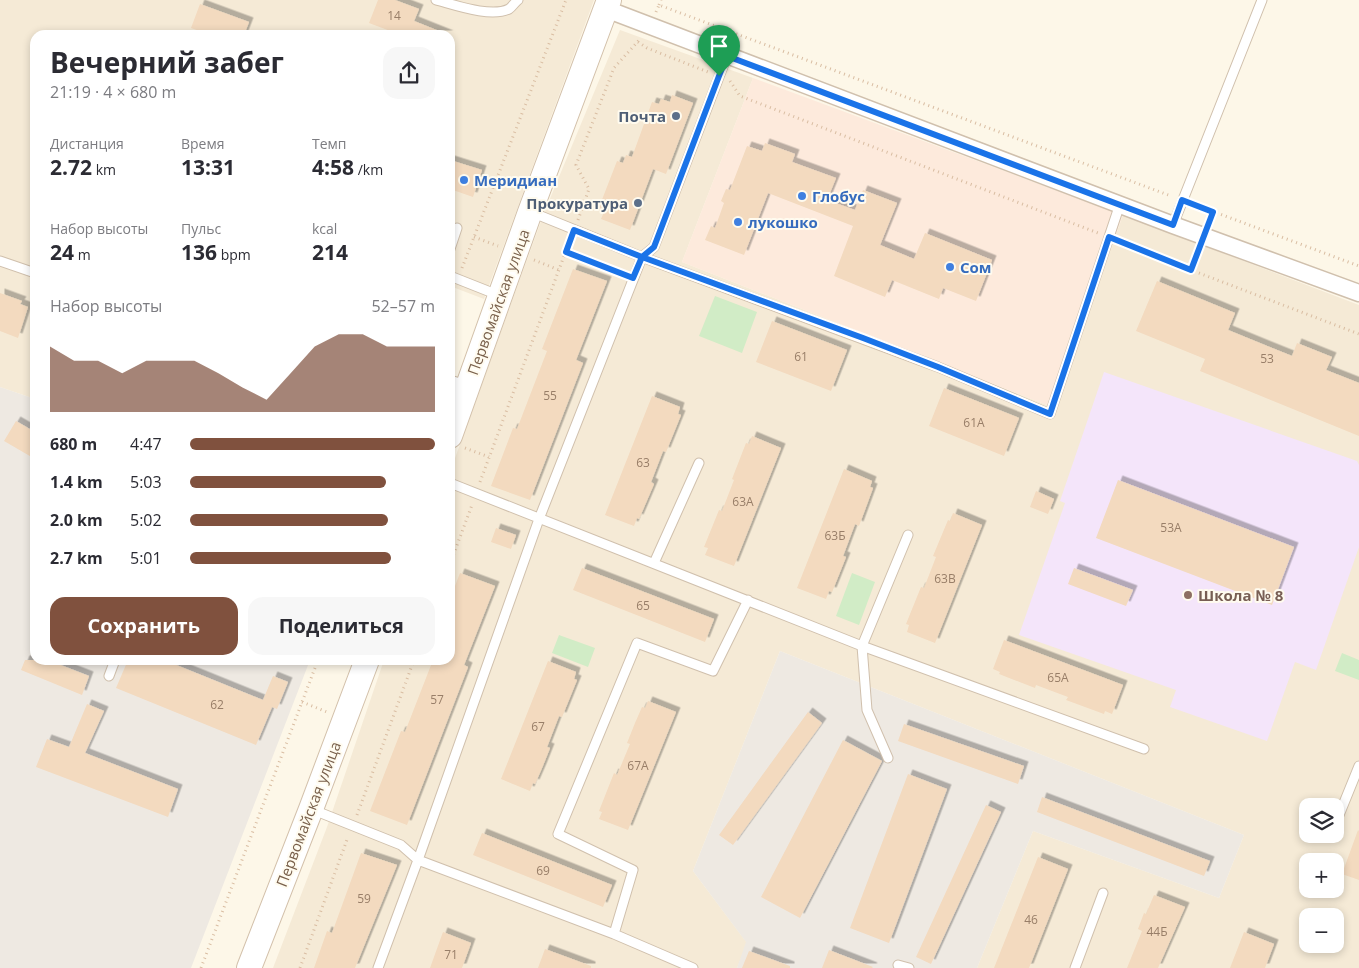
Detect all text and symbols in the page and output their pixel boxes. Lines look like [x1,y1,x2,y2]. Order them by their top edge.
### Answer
house number: 14 [387,7,401,24]
pin [698,25,740,76]
icon: arrive [705,32,733,60]
text: Вечерний забег [50,43,284,81]
button: share [383,47,435,99]
text: 21:19 · 4 × 680 m [50,81,176,103]
place label: Почта [618,106,666,126]
marker: Почта [670,110,682,122]
text: Дистанция [50,134,124,153]
text: Время [181,134,225,153]
text: Темп [312,134,347,153]
text: 2.72 [50,153,92,181]
text: 13:31 [181,153,235,181]
text: 4:58 [312,153,354,181]
text: km [92,160,116,179]
text: /km [354,160,383,179]
place label: Меридиан [474,170,557,190]
marker: Меридиан [458,174,470,186]
place label: Глобус [812,186,865,206]
marker: Глобус [796,190,808,202]
place label: Прокуратура [526,193,628,213]
marker: Прокуратура [632,197,644,209]
place label: лукошко [748,212,818,232]
marker: лукошко [732,216,744,228]
text: Набор высоты [50,219,148,238]
text: Пульс [181,219,221,238]
text: kcal [312,219,337,238]
street label: Первомайская улица [462,226,534,378]
text: 24 [50,238,74,266]
text: 136 [181,238,217,266]
text: 214 [312,238,348,266]
text: m [74,245,91,264]
text: bpm [217,245,251,264]
place label: Сом [960,257,992,277]
marker: Сом [944,261,956,273]
text: Набор высоты [50,295,162,317]
text: 52–57 m [371,295,435,317]
house number: 61 [794,348,808,365]
house number: 53 [1260,350,1274,367]
house number: 55 [543,387,557,404]
house number: 61А [963,414,985,431]
text: 680 m [50,433,97,455]
text: 4:47 [130,433,162,455]
house number: 63 [636,454,650,471]
text: 1.4 km [50,471,103,493]
text: 5:03 [130,471,162,493]
house number: 63А [732,493,754,510]
text: 2.0 km [50,509,103,531]
text: 5:02 [130,509,162,531]
house number: 53А [1160,519,1182,536]
house number: 63Б [824,527,846,544]
text: 2.7 km [50,547,103,569]
text: 5:01 [130,547,162,569]
house number: 63В [934,570,956,587]
place label: Школа № 8 [1198,585,1284,605]
marker: Школа № 8 [1182,589,1194,601]
button: Сохранить [50,597,238,655]
button: Поделиться [248,597,435,655]
house number: 65 [636,597,650,614]
house number: 65А [1047,669,1069,686]
house number: 57 [430,691,444,708]
house number: 62 [210,696,224,713]
house number: 67 [531,718,545,735]
street label: Первомайская улица [271,739,345,889]
house number: 67А [627,757,649,774]
map controls [1299,798,1344,953]
button: layers [1299,798,1344,843]
button: + [1299,853,1344,898]
house number: 69 [536,862,550,879]
house number: 59 [357,890,371,907]
button: − [1299,908,1344,953]
house number: 46 [1024,911,1038,928]
house number: 44Б [1146,923,1168,940]
house number: 71 [444,946,458,963]

